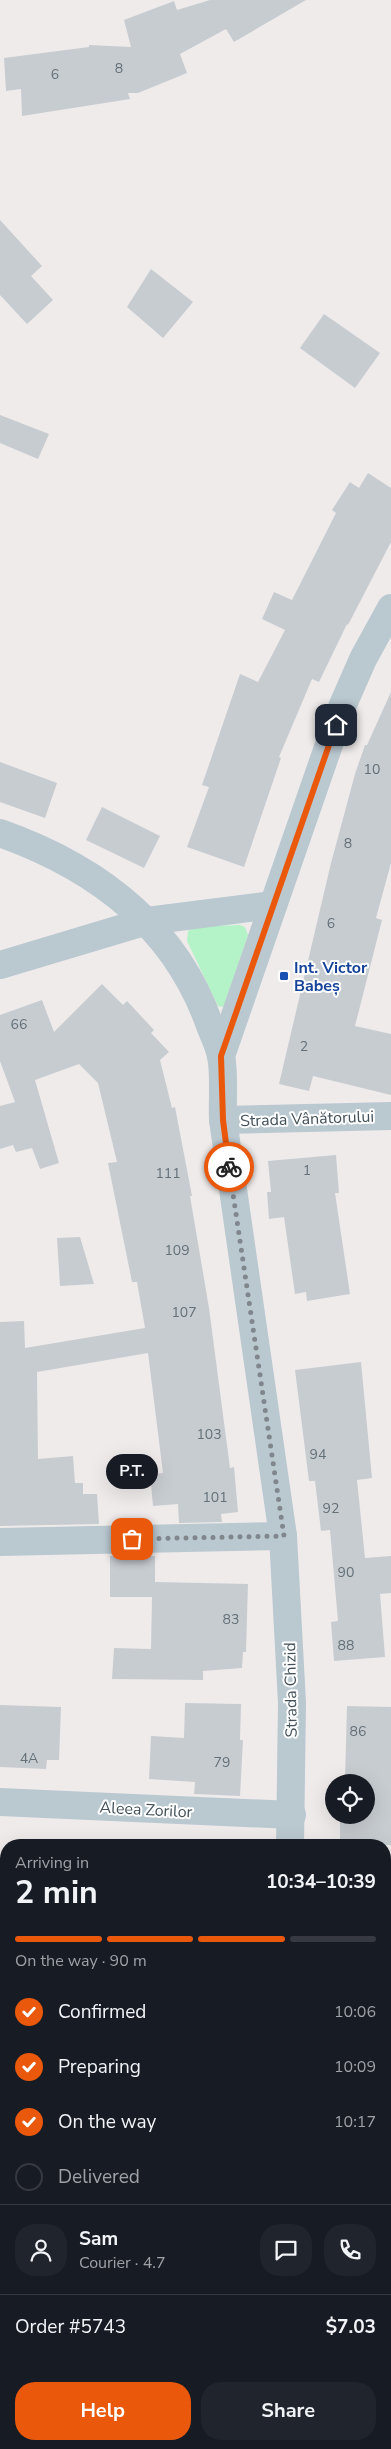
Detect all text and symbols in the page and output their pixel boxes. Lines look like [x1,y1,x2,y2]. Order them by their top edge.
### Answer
house number: 8 [115,59,123,78]
house number: 6 [51,65,59,84]
pin [315,704,357,746]
icon: home [322,711,350,739]
house number: 10 [364,760,380,779]
house number: 8 [344,834,352,853]
house number: 6 [327,914,335,933]
place label: Int. Victor Babeș [294,957,368,997]
marker: Int. Victor Babeș [278,970,290,982]
house number: 66 [11,1015,27,1034]
house number: 2 [300,1037,308,1056]
street label: Strada Vânătorului [240,1106,374,1132]
courier [204,1142,254,1192]
icon: bike [215,1153,243,1181]
house number: 1 [303,1161,311,1180]
house number: 111 [155,1164,181,1183]
house number: 109 [164,1241,190,1260]
house number: 107 [171,1303,197,1322]
house number: 103 [196,1425,222,1444]
house number: 94 [310,1445,326,1464]
callout: P.T. [106,1454,158,1489]
text: P.T. [119,1460,145,1482]
house number: 101 [202,1488,228,1507]
house number: 92 [323,1499,339,1518]
pin [111,1518,153,1560]
icon: bag [118,1525,146,1553]
house number: 90 [338,1563,354,1582]
house number: 83 [223,1610,239,1629]
house number: 88 [338,1636,354,1655]
street label: Strada Chizid [279,1642,303,1738]
house number: 86 [350,1722,366,1741]
house number: 4A [20,1749,38,1768]
house number: 79 [214,1753,230,1772]
map controls [325,1774,375,1824]
button: locate [325,1774,375,1824]
street label: Aleea Zorilor [99,1797,193,1823]
text: Arriving in [15,1852,89,1874]
text: 10:34–10:39 [266,1869,376,1895]
text: 2 min [15,1871,98,1914]
text: On the way · 90 m [15,1950,147,1972]
icon: check [15,1998,43,2026]
text: Confirmed [58,1999,146,2025]
text: 10:06 [334,2001,376,2023]
icon: check [15,2053,43,2081]
text: Preparing [58,2054,141,2080]
text: 10:09 [334,2056,376,2078]
icon: check [15,2108,43,2136]
text: On the way [58,2109,156,2135]
text: 10:17 [334,2111,376,2133]
text: Delivered [58,2164,140,2190]
button: person [15,2224,67,2276]
button: chat [260,2224,312,2276]
button: phone [324,2224,376,2276]
text: Sam [79,2226,118,2252]
text: Courier · 4.7 [79,2252,165,2274]
text: Order #5743 [15,2314,126,2340]
text: $7.03 [326,2314,376,2340]
button: Help [15,2382,191,2440]
button: Share [201,2382,376,2440]

